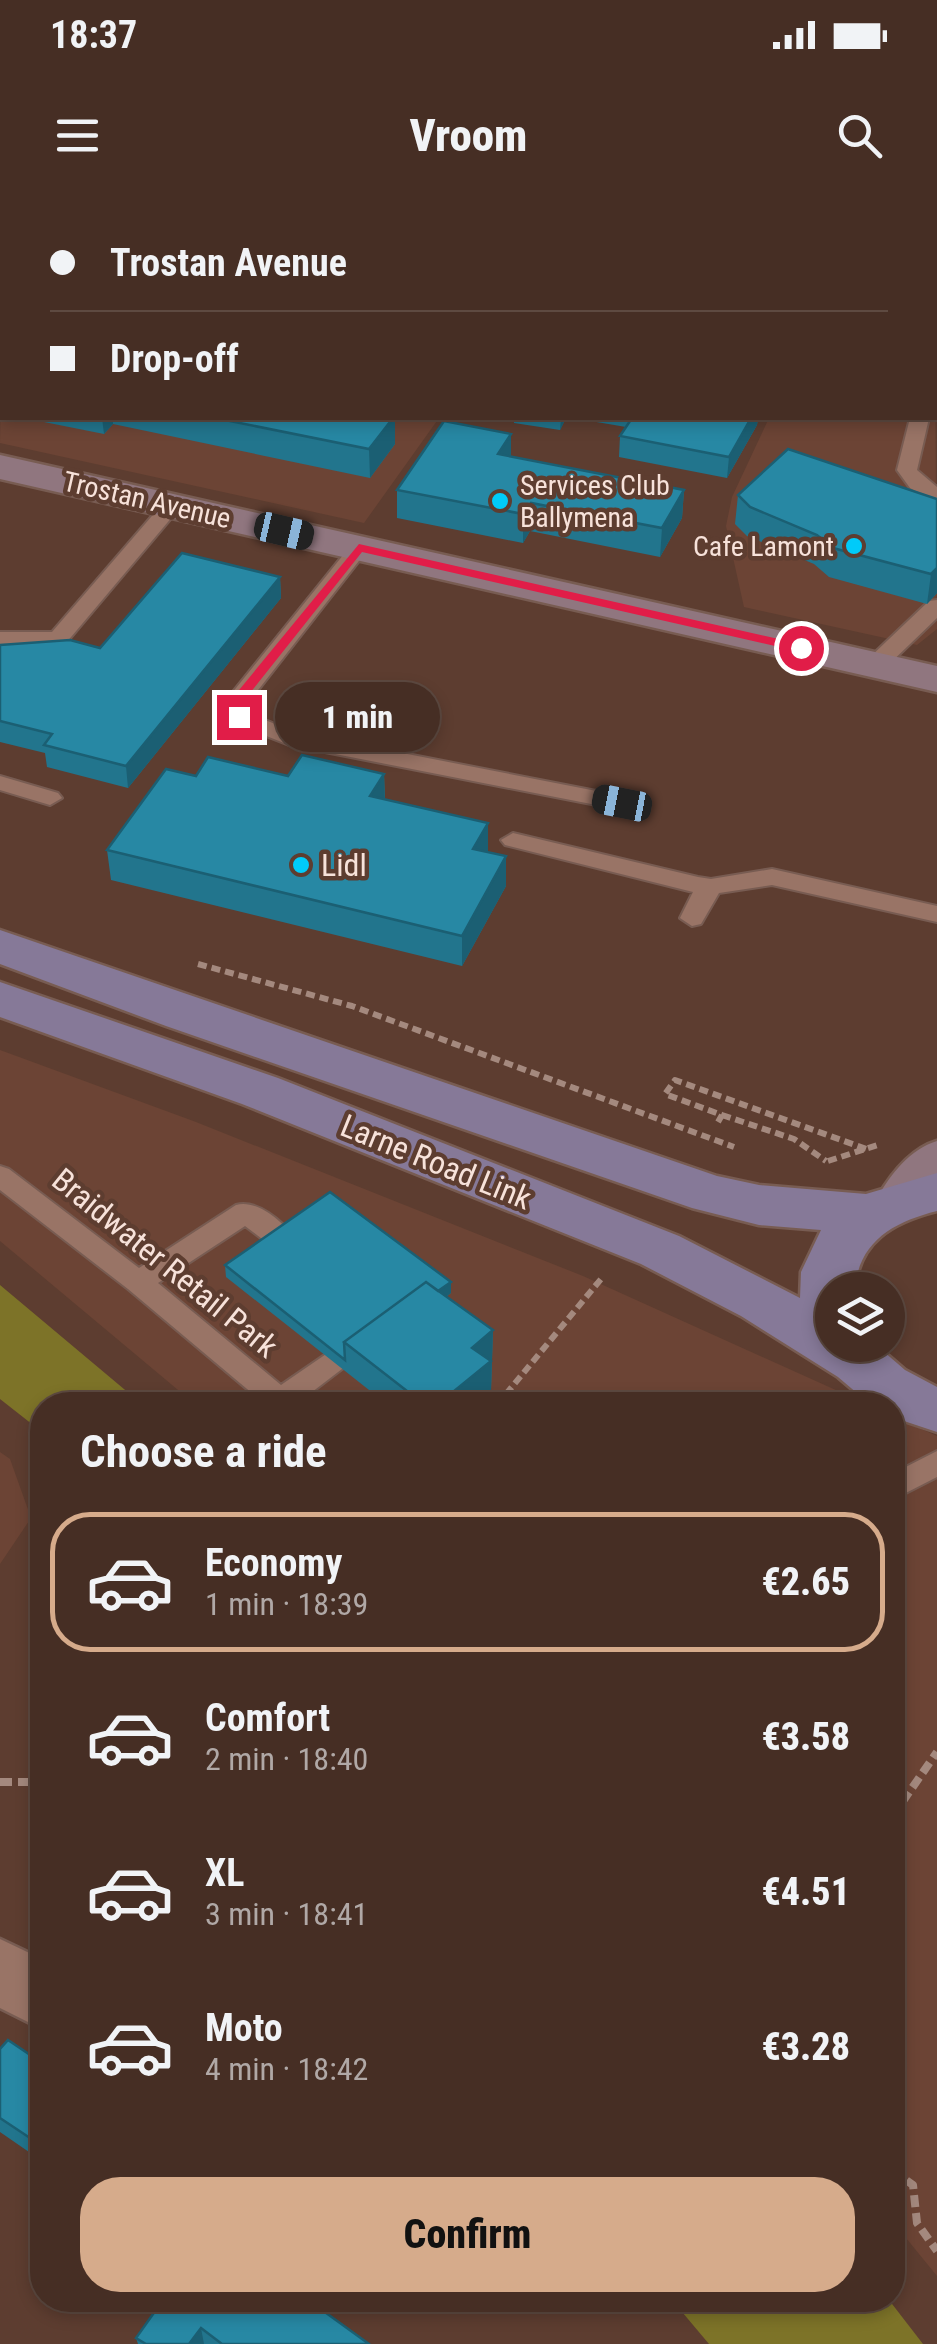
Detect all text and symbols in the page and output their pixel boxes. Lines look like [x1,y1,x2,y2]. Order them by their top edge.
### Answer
text: 18:37 [50,13,137,57]
icon: menu [50,108,105,163]
icon: search [832,108,887,163]
text: Vroom [410,109,527,162]
text: Trostan Avenue [110,241,347,285]
text: Drop-off [110,337,239,381]
street label: Trostan Avenue [60,465,234,535]
place label: Services Club Ballymena [520,469,670,534]
marker: Services Club Ballymena [489,490,511,512]
car [251,510,317,552]
place label: Cafe Lamont [693,530,834,563]
marker: Cafe Lamont [843,535,865,557]
route start [779,626,824,671]
callout: 1 min [274,682,439,752]
route end [217,695,262,740]
text: 1 min [322,698,393,736]
car [590,783,654,823]
place label: Lidl [321,846,367,884]
marker: Lidl [290,854,312,876]
street label: Larne Road Link [335,1107,537,1218]
street label: Braidwater Retail Park [45,1161,286,1366]
map controls [815,1272,905,1362]
button: layers [815,1272,905,1362]
text: Choose a ride [80,1425,327,1478]
icon: car [85,1537,175,1627]
text: Economy [205,1541,342,1585]
text: €2.65 [761,1560,850,1604]
text: 1 min · 18:39 [205,1585,368,1623]
icon: car [85,1692,175,1782]
text: Comfort [205,1696,330,1740]
text: €3.58 [761,1715,850,1759]
text: 2 min · 18:40 [205,1740,368,1778]
icon: car [85,1847,175,1937]
text: XL [205,1851,244,1895]
text: €4.51 [761,1870,850,1914]
text: 3 min · 18:41 [205,1895,368,1933]
icon: car [85,2002,175,2092]
text: Moto [205,2006,283,2050]
text: €3.28 [761,2025,850,2069]
text: 4 min · 18:42 [205,2050,368,2088]
button: Confirm [80,2177,855,2292]

